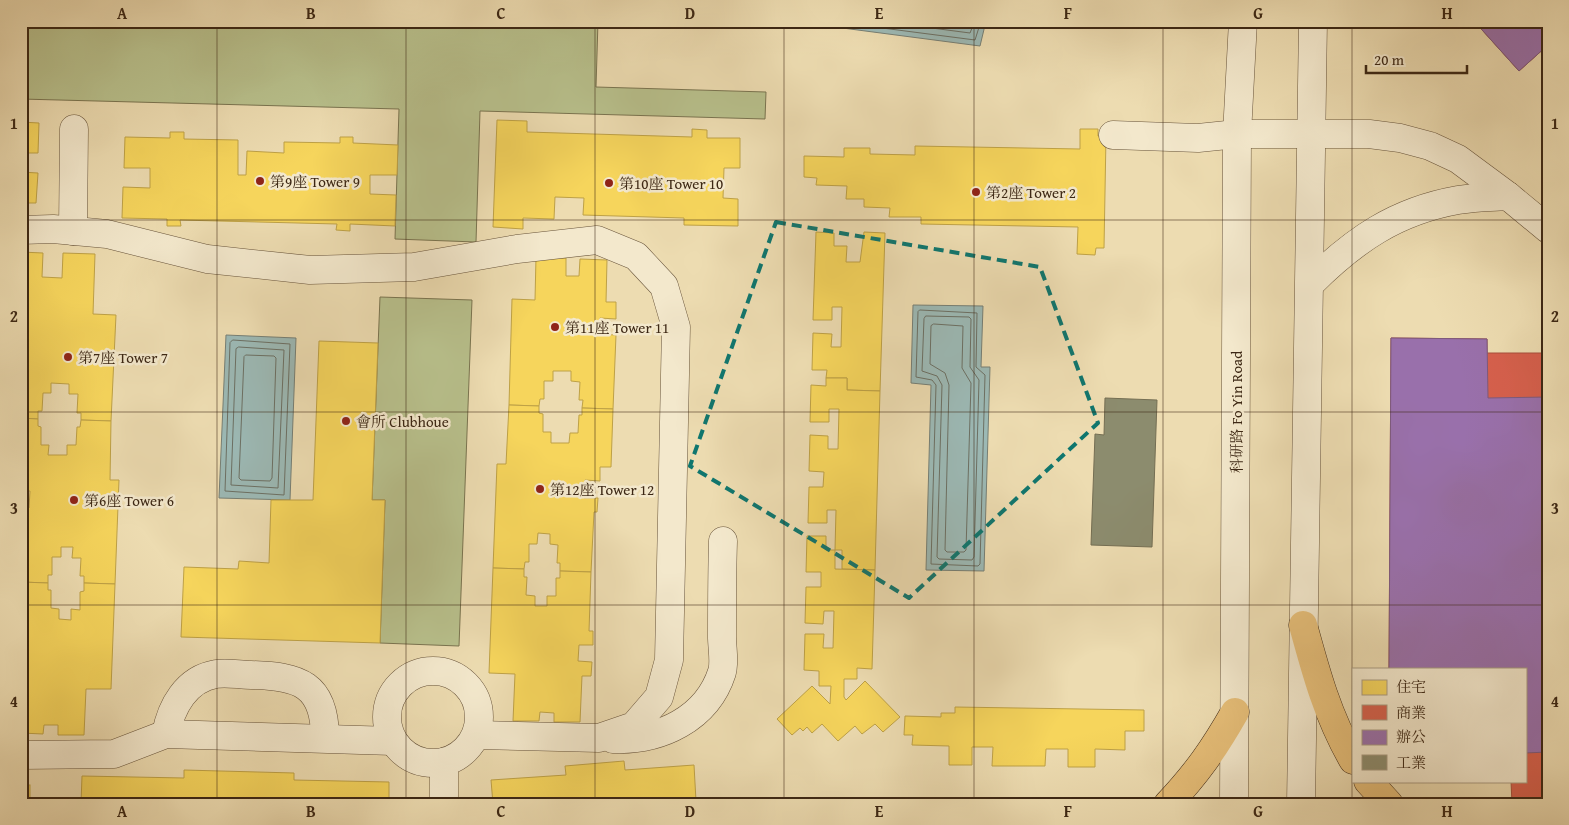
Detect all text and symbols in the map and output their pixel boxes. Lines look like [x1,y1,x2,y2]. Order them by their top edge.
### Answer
text: A [117,1,128,25]
text: B [306,1,316,25]
text: C [496,1,506,25]
text: D [685,1,695,25]
text: E [875,1,884,25]
text: F [1064,1,1072,25]
text: G [1253,1,1263,25]
text: H [1441,1,1453,25]
scale bar [1366,42,1468,74]
text: 20 m [1374,49,1405,70]
text: 1 [10,111,18,135]
text: 1 [1551,111,1559,135]
place label: 第9座 Tower 9 [270,171,360,192]
place label: 第10座 Tower 10 [619,173,723,194]
marker: 第9座 Tower 9 [254,175,266,187]
marker: 第10座 Tower 10 [603,177,615,189]
place label: 第2座 Tower 2 [986,182,1076,203]
marker: 第2座 Tower 2 [970,186,982,198]
text: 2 [10,304,18,328]
text: 2 [1551,304,1559,328]
place label: 第11座 Tower 11 [565,317,669,338]
marker: 第11座 Tower 11 [549,321,561,333]
place label: 第7座 Tower 7 [78,347,168,368]
marker: 第7座 Tower 7 [62,351,74,363]
street label: 科研路 Fo Yin Road [1226,351,1247,473]
place label: 會所 Clubhoue [356,411,449,432]
marker: 會所 Clubhoue [340,415,352,427]
place label: 第12座 Tower 12 [550,479,654,500]
marker: 第12座 Tower 12 [534,483,546,495]
place label: 第6座 Tower 6 [84,490,174,511]
marker: 第6座 Tower 6 [68,494,80,506]
text: 3 [10,496,18,520]
text: 3 [1551,496,1559,520]
legend [1352,668,1526,782]
text: 住宅 [1396,676,1426,697]
text: 4 [10,689,18,713]
text: 4 [1551,689,1559,713]
text: 商業 [1396,702,1426,723]
text: 辦公 [1396,726,1426,747]
text: 工業 [1396,752,1426,773]
text: A [117,799,128,823]
text: B [306,799,316,823]
text: C [496,799,506,823]
text: D [685,799,695,823]
text: E [875,799,884,823]
text: F [1064,799,1072,823]
text: G [1253,799,1263,823]
text: H [1441,799,1453,823]

